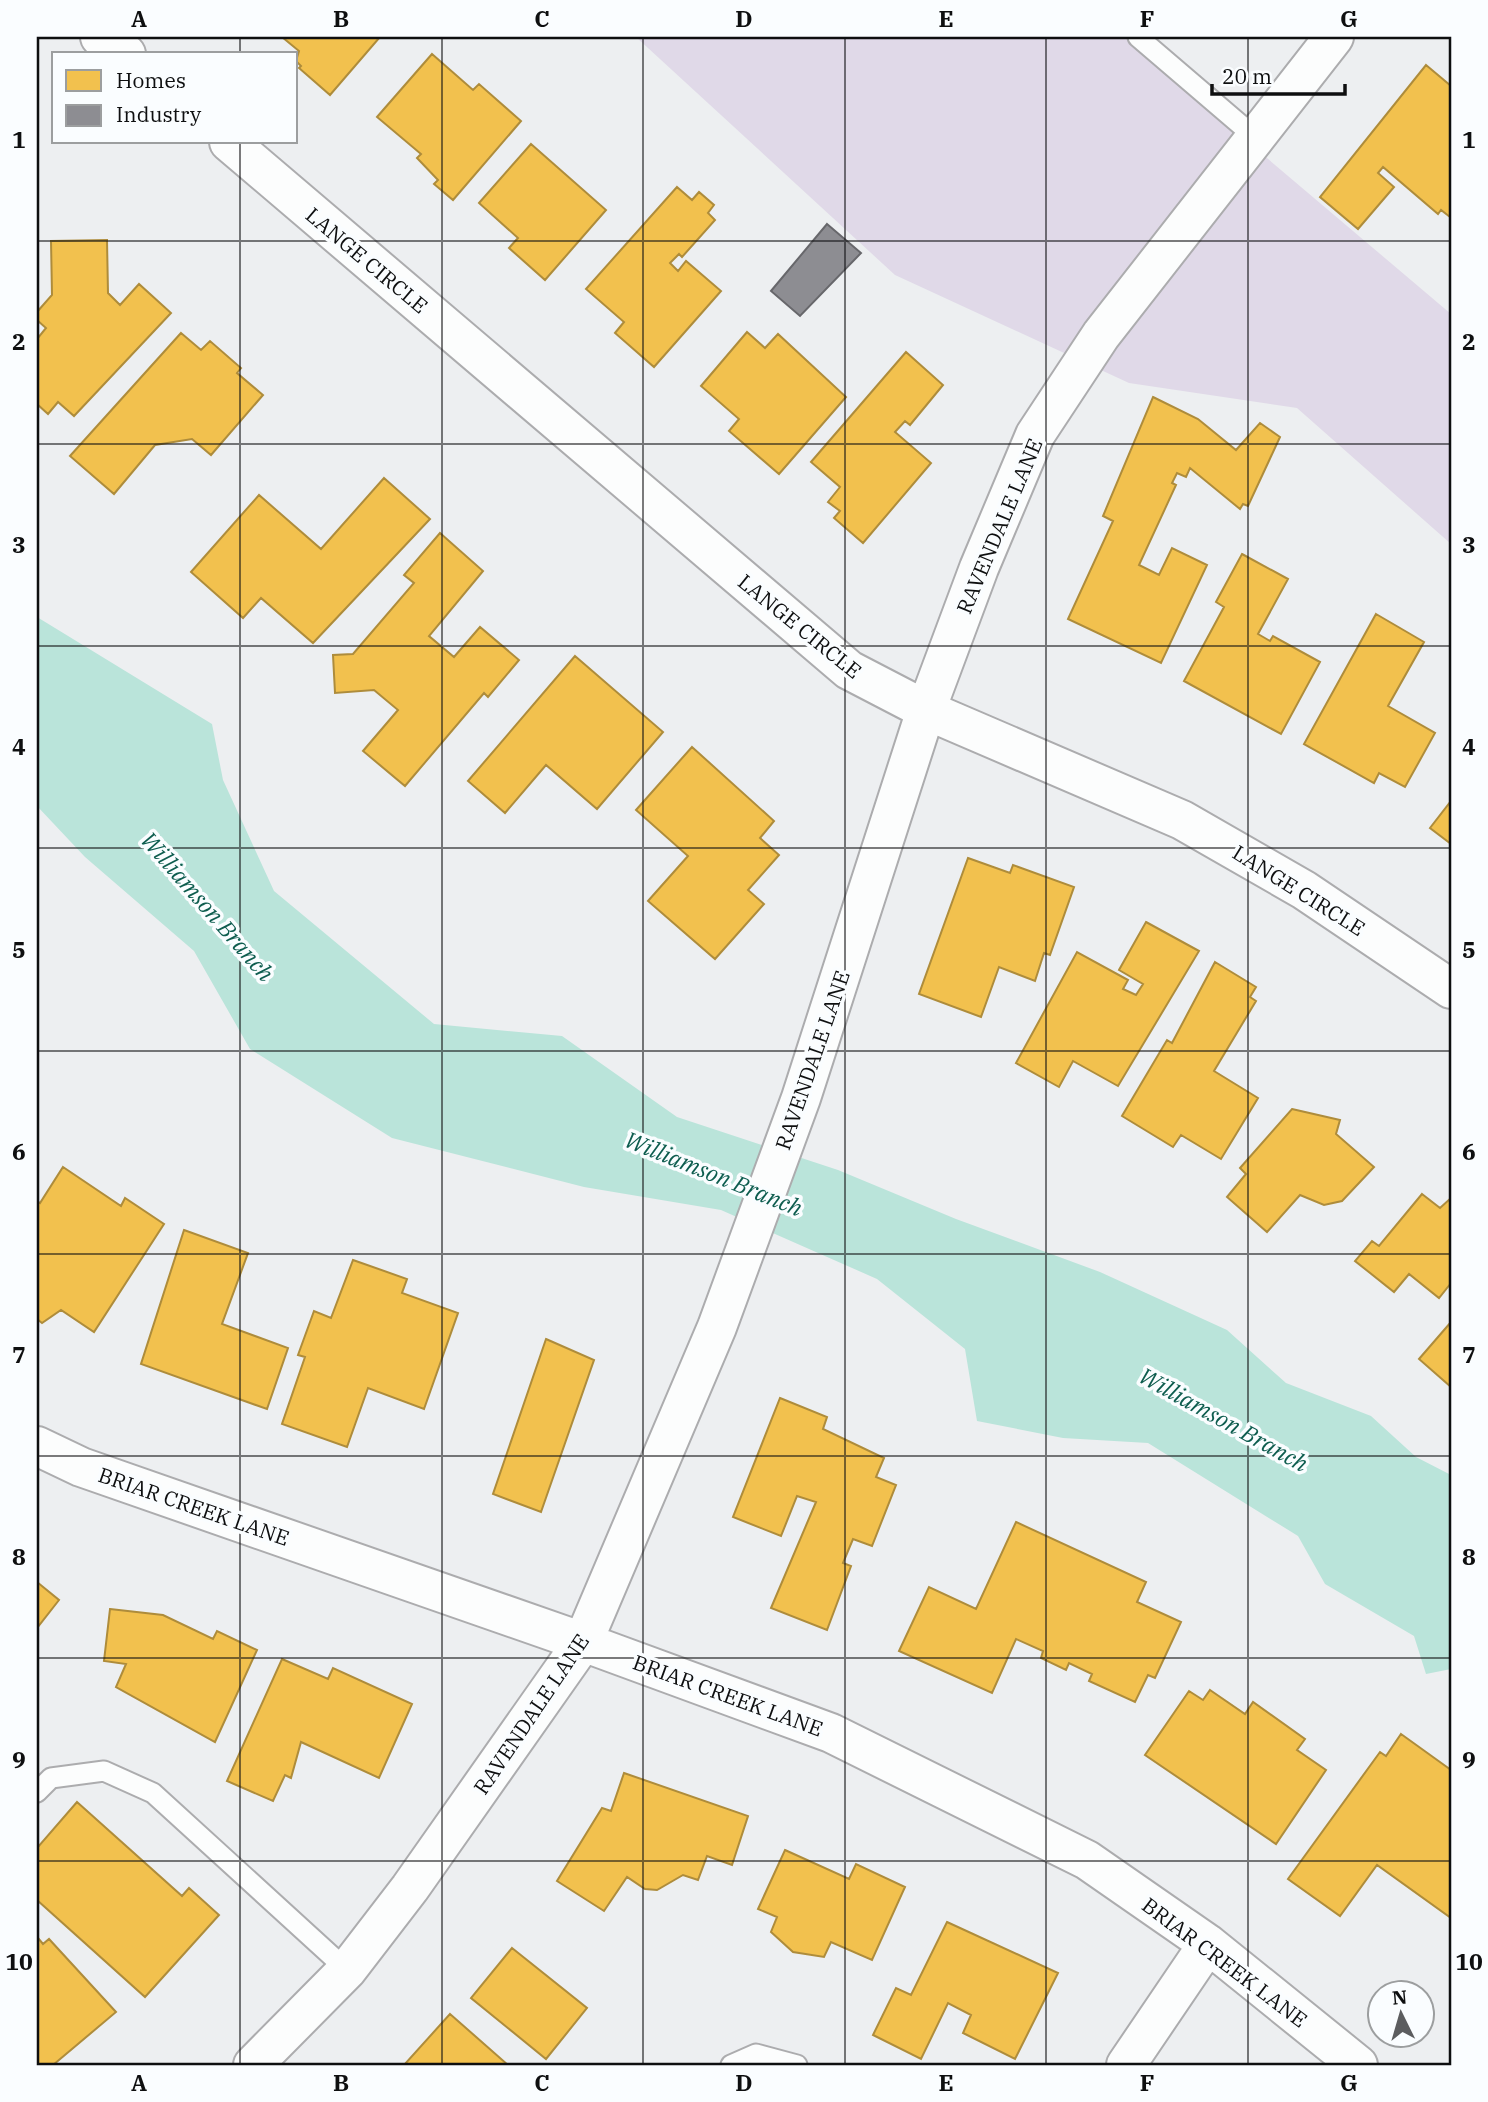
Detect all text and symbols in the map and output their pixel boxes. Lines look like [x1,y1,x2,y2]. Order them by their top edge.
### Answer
text: A [131,3,147,33]
text: B [333,3,349,33]
text: C [534,3,550,33]
text: D [735,3,753,33]
text: E [938,3,954,33]
text: F [1140,3,1154,33]
text: G [1340,3,1358,33]
legend [52,52,298,144]
scale bar [1212,52,1344,96]
text: 20 m [1222,62,1272,90]
text: Homes [116,66,186,94]
text: Industry [116,100,202,128]
text: 1 [12,124,26,154]
text: 1 [1462,124,1476,154]
street label: LANGE CIRCLE [300,201,434,319]
text: 2 [12,326,26,356]
text: 2 [1462,326,1476,356]
street label: RAVENDALE LANE [949,434,1049,618]
text: 3 [12,529,26,559]
text: 3 [1462,529,1476,559]
street label: LANGE CIRCLE [732,568,868,684]
text: 4 [12,731,26,761]
text: 4 [1462,731,1476,761]
water label: Williamson Branch [135,825,281,987]
street label: LANGE CIRCLE [1227,838,1371,942]
text: 5 [12,934,26,964]
text: 5 [1462,934,1476,964]
street label: RAVENDALE LANE [768,967,856,1153]
water label: Williamson Branch [621,1124,807,1222]
text: 6 [12,1136,26,1166]
text: 6 [1462,1136,1476,1166]
text: 7 [12,1339,26,1369]
text: 7 [1462,1339,1476,1369]
water label: Williamson Branch [1134,1360,1314,1478]
street label: BRIAR CREEK LANE [95,1460,293,1552]
text: 8 [12,1541,26,1571]
text: 8 [1462,1541,1476,1571]
street label: RAVENDALE LANE [467,1628,595,1800]
street label: BRIAR CREEK LANE [629,1648,827,1742]
text: 9 [12,1744,26,1774]
text: 9 [1462,1744,1476,1774]
street label: BRIAR CREEK LANE [1137,1891,1313,2033]
text: 10 [5,1946,33,1976]
text: 10 [1455,1946,1483,1976]
north arrow [1366,1980,1436,2050]
text: N [1391,1984,1408,2010]
text: A [131,2067,147,2097]
text: B [333,2067,349,2097]
text: C [534,2067,550,2097]
text: D [735,2067,753,2097]
text: E [938,2067,954,2097]
text: F [1140,2067,1154,2097]
text: G [1340,2067,1358,2097]

